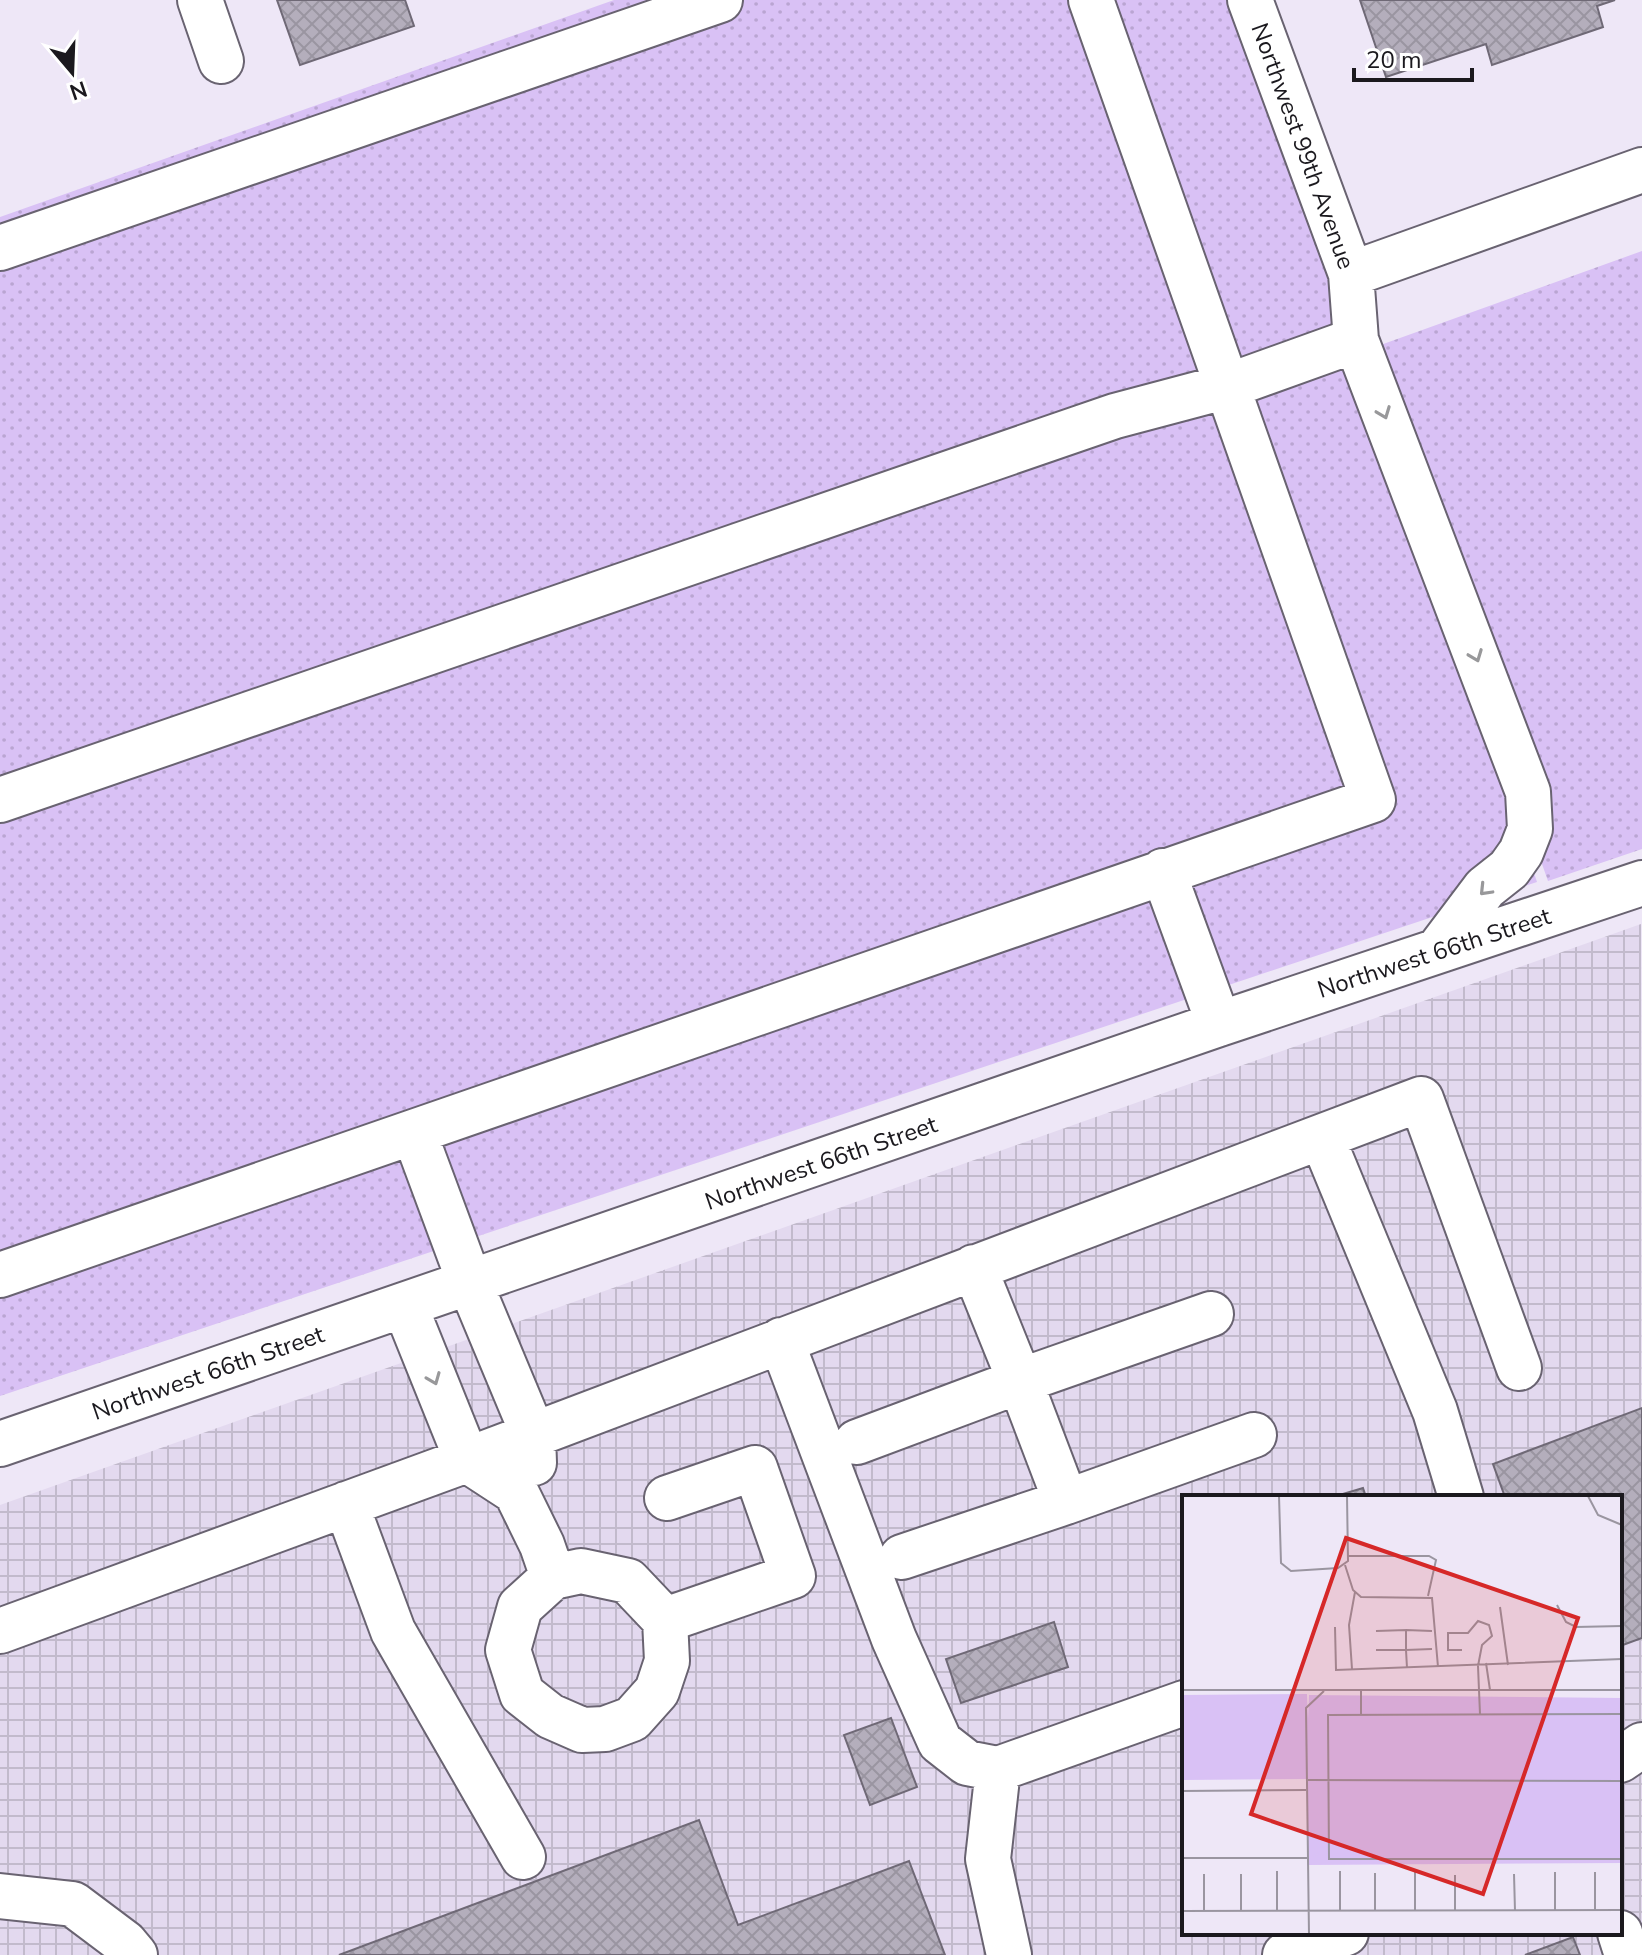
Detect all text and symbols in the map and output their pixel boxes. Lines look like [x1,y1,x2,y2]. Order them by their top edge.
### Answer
street label: Northwest 99th Avenue [1244,19,1362,273]
north arrow [32,32,112,112]
scale bar [1354,32,1472,82]
text: 20 m [1366,44,1422,76]
text: N [66,73,91,107]
one-way arrow [1374,405,1391,419]
one-way arrow [1466,648,1483,662]
one-way arrow [1480,881,1495,895]
street label: Northwest 66th Street [1313,900,1555,1006]
street label: Northwest 66th Street [701,1108,942,1218]
street label: Northwest 66th Street [88,1318,329,1428]
one-way arrow [424,1371,441,1385]
inset map [1182,1495,1622,1935]

